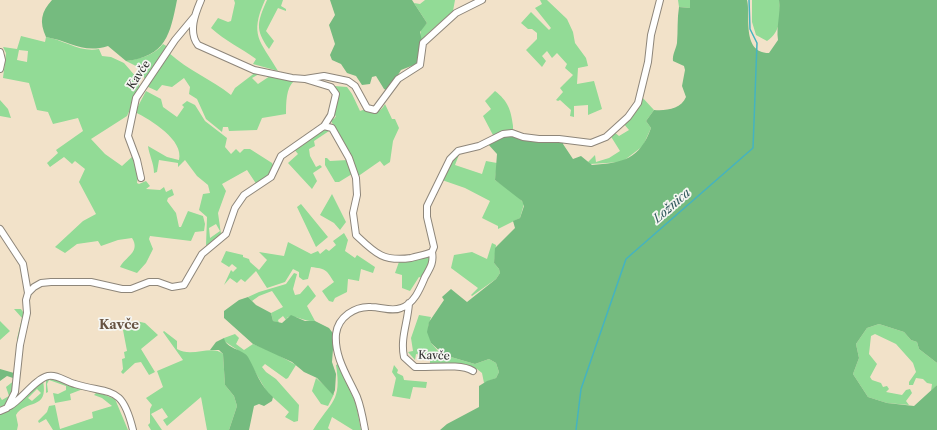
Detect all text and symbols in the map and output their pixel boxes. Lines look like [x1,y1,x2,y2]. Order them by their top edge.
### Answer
street label: Kavče [125,58,153,92]
water label: Ložnica [651,186,693,226]
district label: Kavče [99,317,139,333]
street label: Kavče [418,349,450,363]

